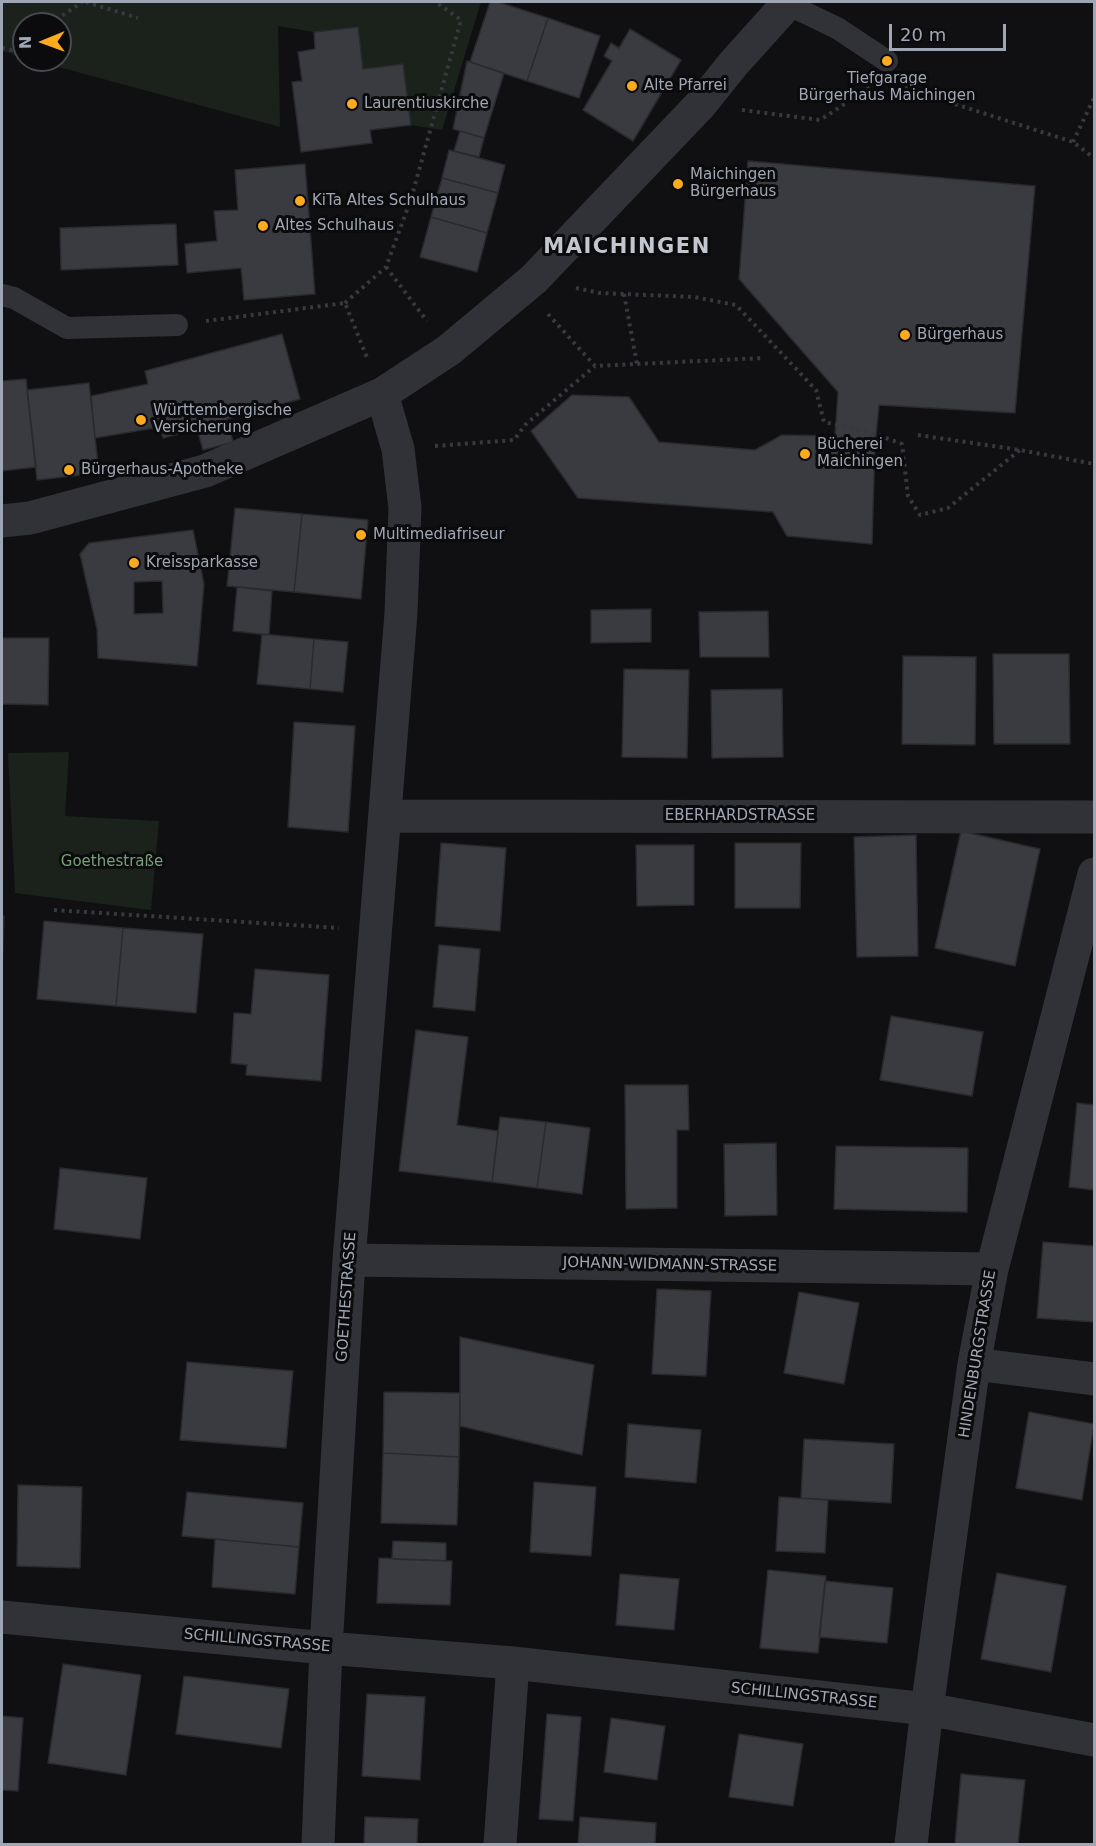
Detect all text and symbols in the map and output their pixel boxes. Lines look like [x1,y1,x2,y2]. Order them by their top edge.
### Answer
north arrow [12,12,72,72]
scale bar [892,12,1009,50]
text: 20 m [900,24,946,45]
text: N [16,35,35,49]
marker: Tiefgarage Bürgerhaus Maichingen [880,54,894,68]
place label: Tiefgarage Bürgerhaus Maichingen [798,70,976,105]
place label: Alte Pfarrei [644,77,727,95]
marker: Alte Pfarrei [625,79,639,93]
place label: Laurentiuskirche [364,95,489,113]
marker: Laurentiuskirche [345,97,359,111]
place label: Maichingen Bürgerhaus [690,166,776,201]
marker: Maichingen Bürgerhaus [671,177,685,191]
place label: KiTa Altes Schulhaus [312,192,466,210]
marker: KiTa Altes Schulhaus [293,194,307,208]
place label: Altes Schulhaus [275,217,394,235]
marker: Altes Schulhaus [256,219,270,233]
district label: MAICHINGEN [543,235,711,261]
place label: Bürgerhaus [917,326,1003,344]
marker: Bürgerhaus [898,328,912,342]
place label: Württembergische Versicherung [153,402,292,437]
marker: Württembergische Versicherung [134,413,148,427]
place label: Bücherei Maichingen [817,436,903,471]
marker: Bücherei Maichingen [798,447,812,461]
place label: Bürgerhaus-Apotheke [81,461,243,479]
marker: Bürgerhaus-Apotheke [62,463,76,477]
place label: Multimediafriseur [373,526,505,544]
marker: Multimediafriseur [354,528,368,542]
place label: Kreissparkasse [146,554,258,572]
marker: Kreissparkasse [127,556,141,570]
street label: EBERHARDSTRASSE [665,807,815,825]
park label: Goethestraße [61,853,163,871]
street label: GOETHESTRASSE [333,1231,361,1363]
street label: JOHANN-WIDMANN-STRASSE [563,1254,777,1276]
street label: HINDENBURGSTRASSE [956,1269,1000,1439]
street label: SCHILLINGSTRASSE [183,1626,331,1656]
street label: SCHILLINGSTRASSE [730,1679,878,1713]

